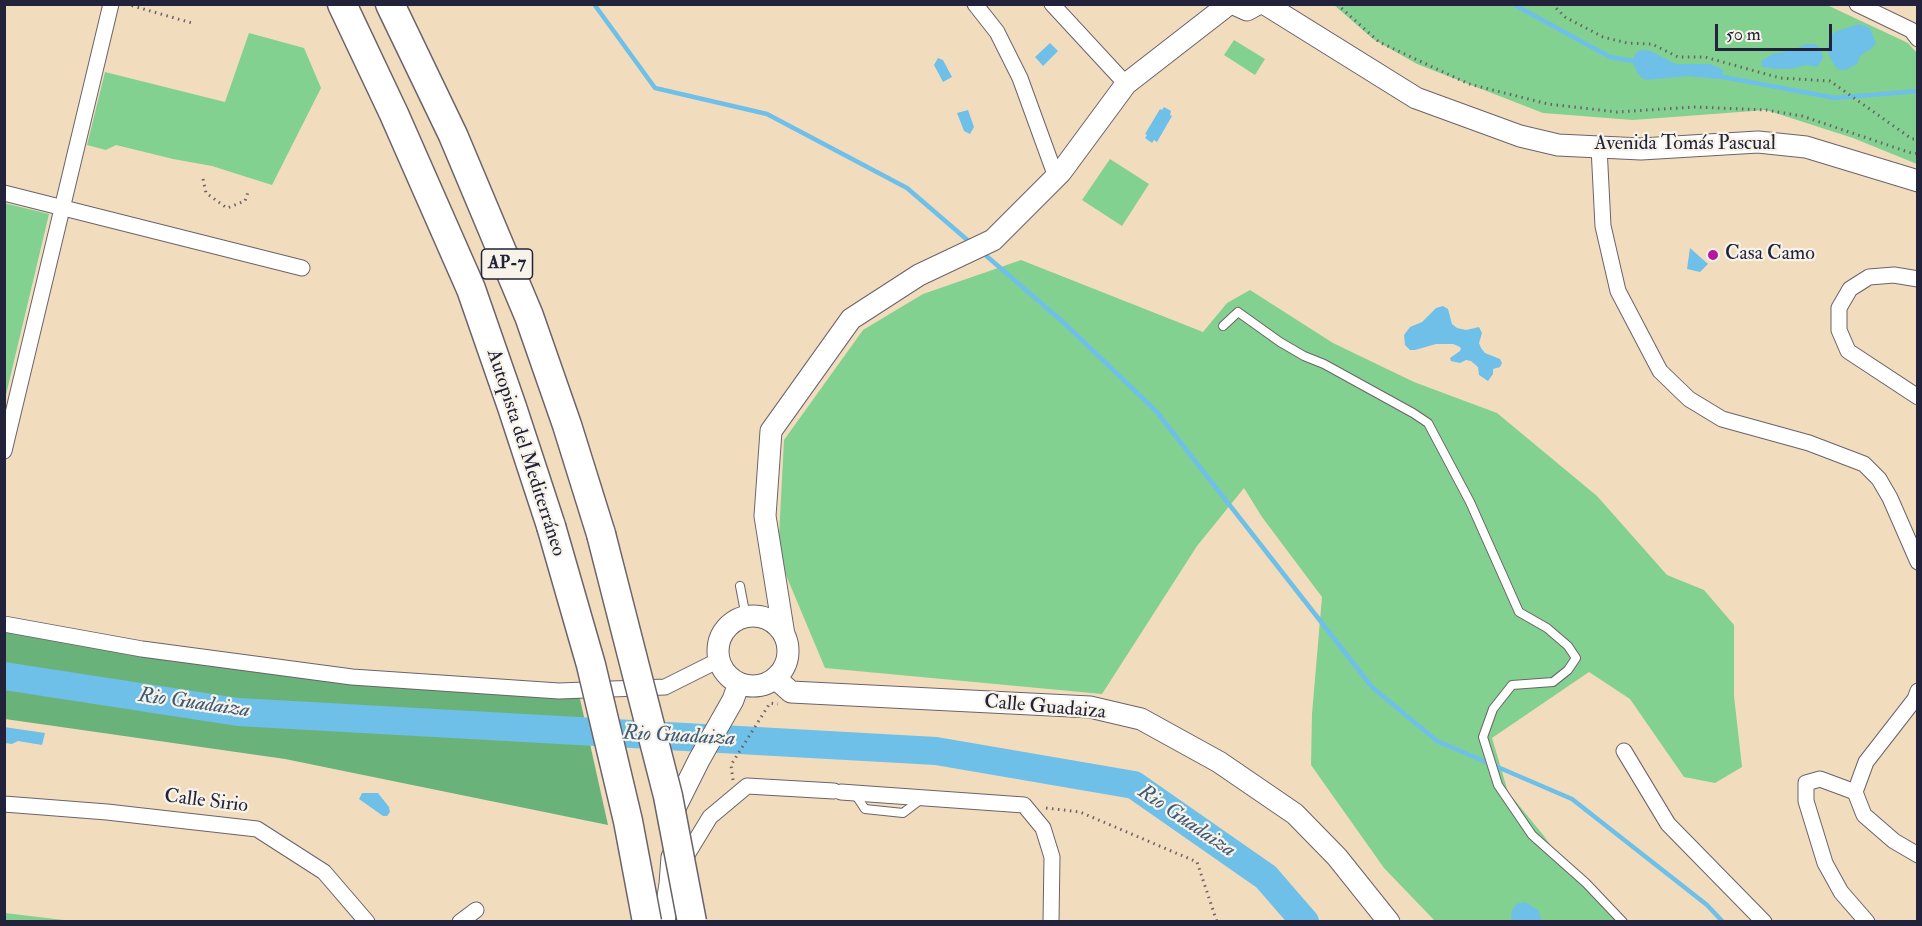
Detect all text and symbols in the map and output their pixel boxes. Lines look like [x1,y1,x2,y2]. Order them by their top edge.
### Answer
scale bar [1718,12,1835,50]
text: 50 m [1726,23,1761,46]
street label: Avenida Tomás Pascual [1594,133,1776,157]
place label: Casa Camo [1725,243,1815,267]
marker: Casa Camo [1706,248,1720,262]
road number: AP-7 [482,249,532,279]
street label: Autopista del Mediterráneo [480,346,570,560]
water label: Rio Guadaiza [137,684,251,724]
street label: Calle Guadaiza [983,691,1107,725]
water label: Rio Guadaiza [622,721,736,753]
water label: Rio Guadaiza [1132,780,1240,864]
street label: Calle Sirio [163,785,249,819]

